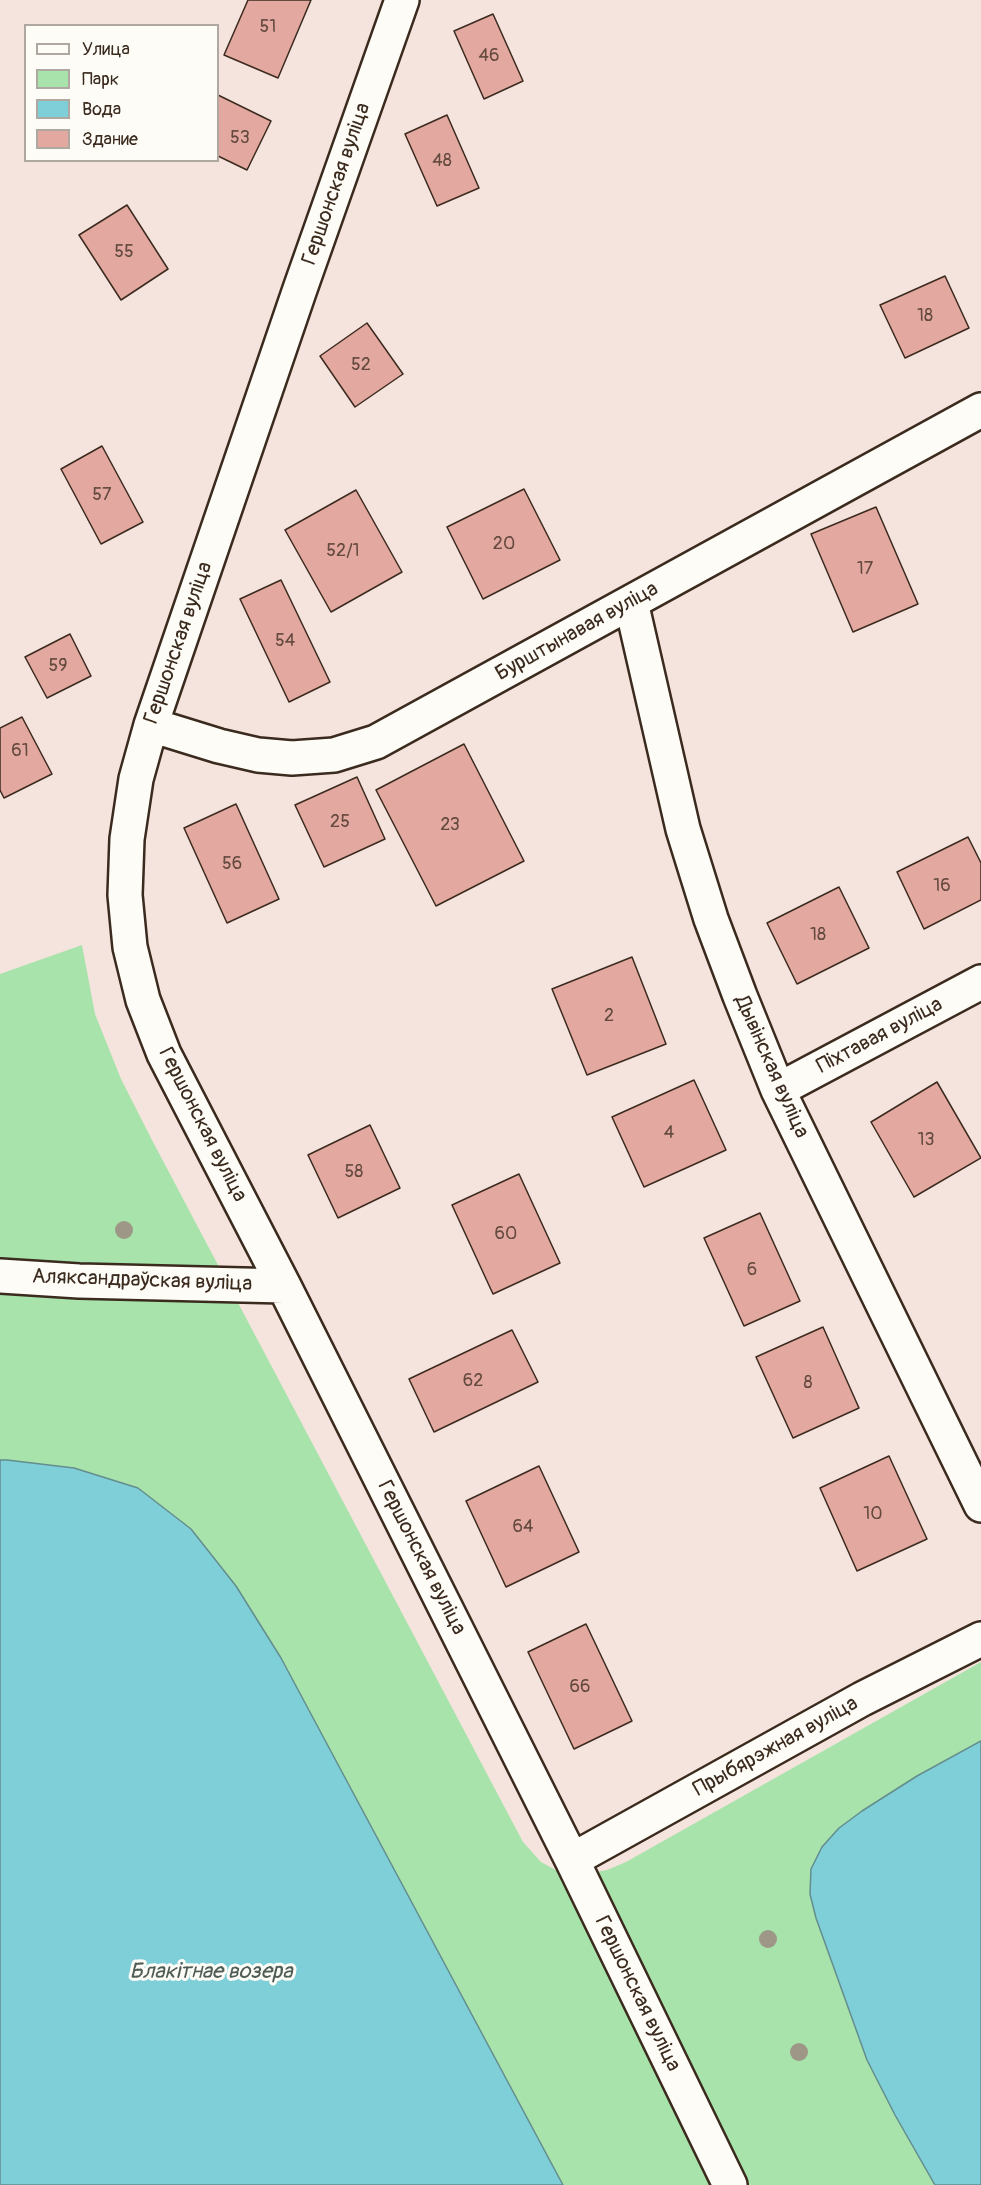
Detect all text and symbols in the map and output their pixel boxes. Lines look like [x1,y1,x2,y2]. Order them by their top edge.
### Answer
house number: 51 [260,16,276,38]
legend [24,24,219,162]
text: Улица [82,38,130,61]
house number: 46 [479,45,499,67]
text: Парк [82,68,119,91]
text: Вода [82,98,121,121]
street label: Гершонская вуліца [297,100,377,268]
house number: 53 [230,127,250,149]
text: Здание [82,128,138,151]
house number: 48 [432,150,452,172]
house number: 55 [114,241,134,263]
house number: 18 [917,305,933,327]
house number: 52 [351,354,371,376]
house number: 57 [92,484,112,506]
house number: 20 [493,533,515,555]
house number: 52/1 [326,540,360,562]
house number: 17 [857,558,873,580]
street label: Гершонская вуліца [139,559,219,727]
street label: Бурштынавая вуліца [491,577,663,687]
house number: 54 [275,630,295,652]
house number: 59 [48,655,68,677]
house number: 61 [11,740,29,762]
house number: 25 [330,811,350,833]
house number: 23 [440,814,460,836]
house number: 56 [222,853,242,875]
house number: 16 [933,875,951,897]
house number: 18 [810,924,826,946]
street label: Дывінская вуліца [728,992,814,1142]
street label: Піхтавая вуліца [813,992,947,1080]
house number: 2 [604,1005,614,1027]
street label: Гершонская вуліца [152,1044,252,1206]
house number: 4 [664,1122,674,1144]
house number: 13 [917,1129,935,1151]
house number: 58 [345,1161,363,1183]
house number: 60 [495,1223,517,1245]
house number: 6 [747,1259,757,1281]
street label: Аляксандраўская вуліца [31,1265,253,1297]
house number: 62 [463,1370,483,1392]
house number: 8 [803,1372,813,1394]
street label: Гершонская вуліца [371,1477,471,1639]
house number: 10 [863,1503,883,1525]
house number: 64 [513,1516,533,1538]
house number: 66 [570,1676,590,1698]
street label: Прыбярэжная вуліца [689,1691,863,1803]
street label: Гершонская вуліца [588,1912,686,2076]
water label: Блакітнае возера [130,1959,292,1985]

